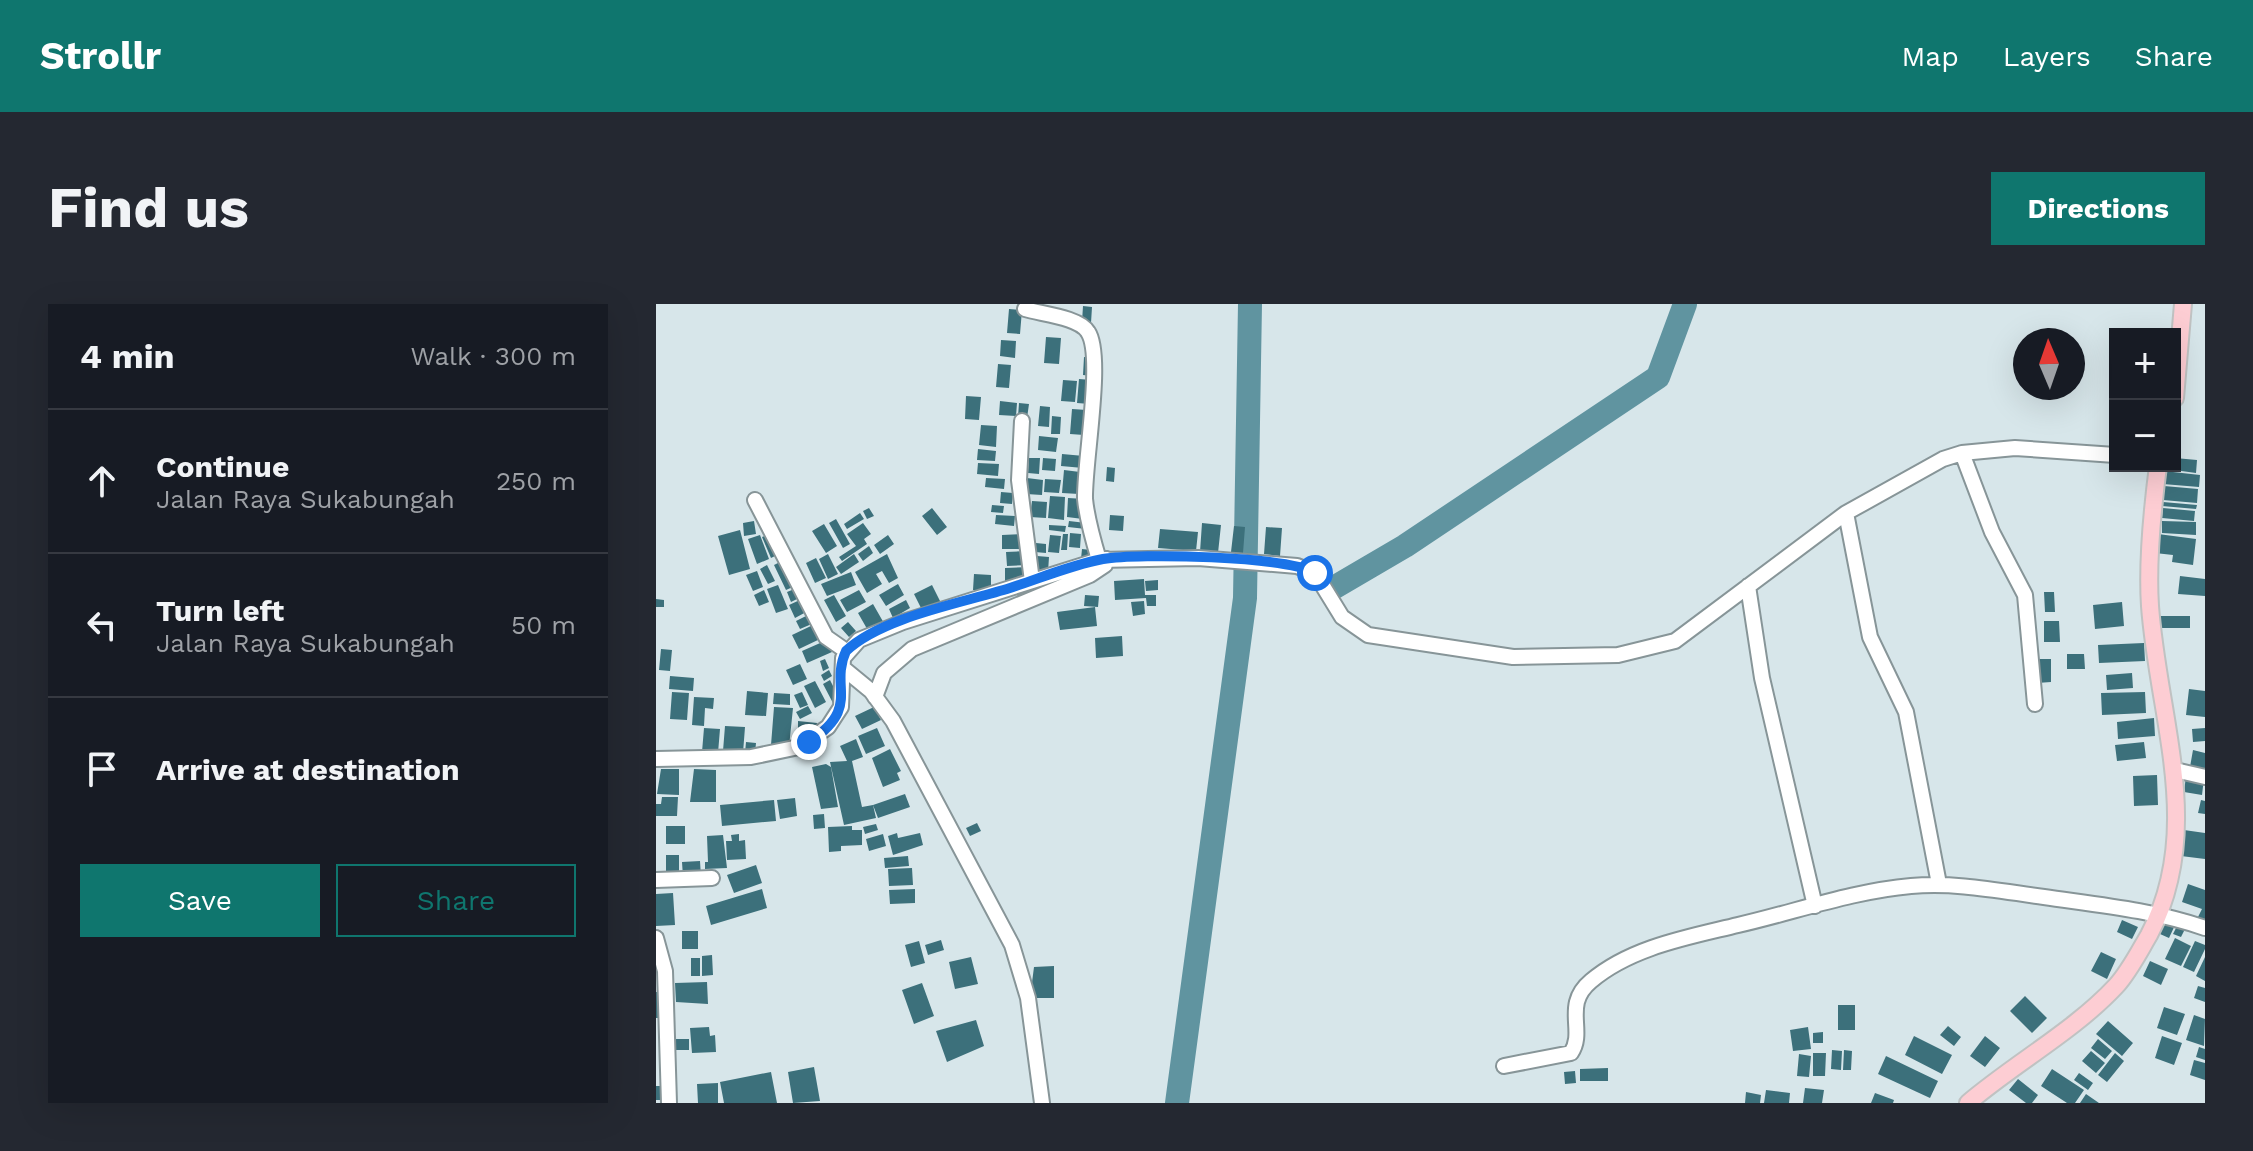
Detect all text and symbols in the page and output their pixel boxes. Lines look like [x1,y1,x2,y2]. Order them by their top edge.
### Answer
text: Strollr [40,34,161,78]
text: Map [1902,40,1959,73]
text: Layers [2003,40,2091,73]
text: Share [2135,40,2213,73]
button: Directions [1991,172,2205,245]
text: Find us [48,175,249,241]
north arrow [2013,328,2085,400]
map controls [2109,328,2181,472]
button: + [2109,328,2181,400]
text: 4 min [80,336,175,376]
text: Walk · 300 m [410,341,576,371]
button: − [2109,400,2181,472]
text: Continue [156,449,289,484]
icon: ahead [80,459,124,503]
text: 250 m [496,466,576,496]
text: Jalan Raya Sukabungah [156,484,455,514]
route start [1297,555,1333,591]
text: Turn left [156,593,284,628]
icon: left [80,603,124,647]
text: 50 m [511,610,576,640]
text: Jalan Raya Sukabungah [156,628,455,658]
route end [791,724,827,760]
icon: arrive [80,747,124,791]
text: Arrive at destination [156,752,460,787]
button: Save [80,864,320,937]
button: Share [336,864,576,937]

